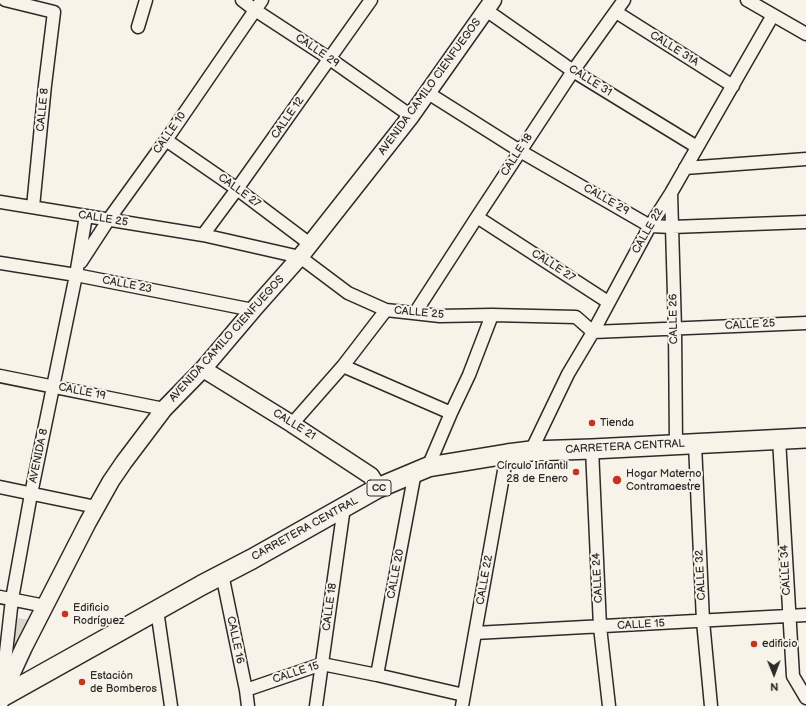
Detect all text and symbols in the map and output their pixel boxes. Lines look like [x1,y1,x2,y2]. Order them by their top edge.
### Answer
street label: AVENIDA CAMILO CIENFUEGOS [376,16,484,158]
street label: CALLE 31A [647,29,701,69]
street label: CALLE 29 [292,31,342,71]
street label: CALLE 31 [566,63,614,99]
street label: CALLE 8 [34,88,52,132]
street label: CALLE 12 [269,94,307,142]
street label: CALLE 10 [151,109,189,157]
street label: CALLE 18 [498,131,536,179]
street label: CALLE 27 [215,171,263,211]
street label: CALLE 29 [581,182,631,218]
street label: CALLE 22 [630,206,666,256]
street label: CALLE 25 [77,209,129,229]
street label: CALLE 27 [529,247,577,285]
street label: AVENIDA CAMILO CIENFUEGOS [167,273,287,405]
street label: CALLE 23 [101,274,153,296]
street label: CALLE 26 [667,294,681,344]
street label: CALLE 25 [393,304,445,322]
street label: CALLE 25 [725,317,775,333]
street label: CALLE 19 [57,381,107,403]
street label: CALLE 21 [270,407,318,443]
place label: Tienda [600,416,634,430]
marker: Tienda [587,418,597,428]
street label: AVENIDA 8 [27,428,51,484]
street label: CARRETERA CENTRAL [565,437,685,457]
place label: Círculo Infantil 28 de Enero [497,459,568,485]
marker: Círculo Infantil 28 de Enero [571,467,581,477]
place label: Hogar Materno Contramaestre [626,467,702,493]
marker: Hogar Materno Contramaestre [611,474,623,486]
road number: CC [367,480,391,496]
street label: CARRETERA CENTRAL [249,494,361,564]
street label: CALLE 34 [778,544,794,596]
street label: CALLE 20 [385,548,407,600]
street label: CALLE 32 [693,549,709,601]
street label: CALLE 24 [590,552,606,604]
street label: CALLE 22 [474,554,496,606]
street label: CALLE 18 [320,582,340,632]
place label: Edificio Rodríguez [73,601,124,627]
marker: Edificio Rodríguez [60,609,70,619]
street label: CALLE 16 [224,615,246,665]
street label: CALLE 15 [617,617,665,633]
place label: edificio [762,637,797,651]
marker: edificio [749,639,759,649]
north arrow [754,654,794,694]
street label: CALLE 15 [271,659,321,687]
place label: Estación de Bomberos [90,669,157,695]
marker: Estación de Bomberos [77,677,87,687]
text: N [770,680,778,693]

